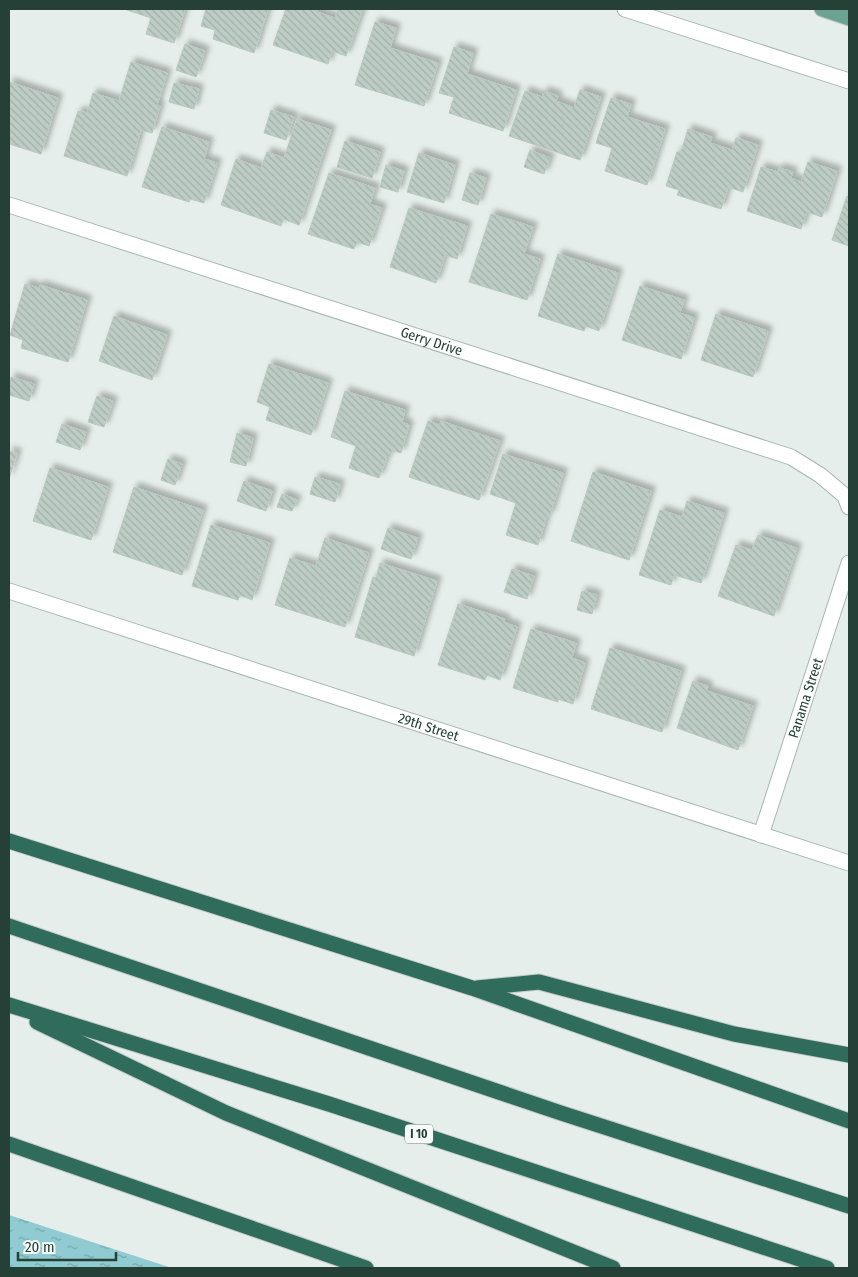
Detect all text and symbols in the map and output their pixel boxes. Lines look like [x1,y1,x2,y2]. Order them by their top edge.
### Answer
street label: Gerry Drive [398,324,465,360]
street label: Panama Street [785,656,827,740]
street label: 29th Street [396,710,461,745]
road number: I 10 [405,1124,433,1144]
scale bar [18,1230,115,1262]
text: 20 m [25,1238,55,1256]

